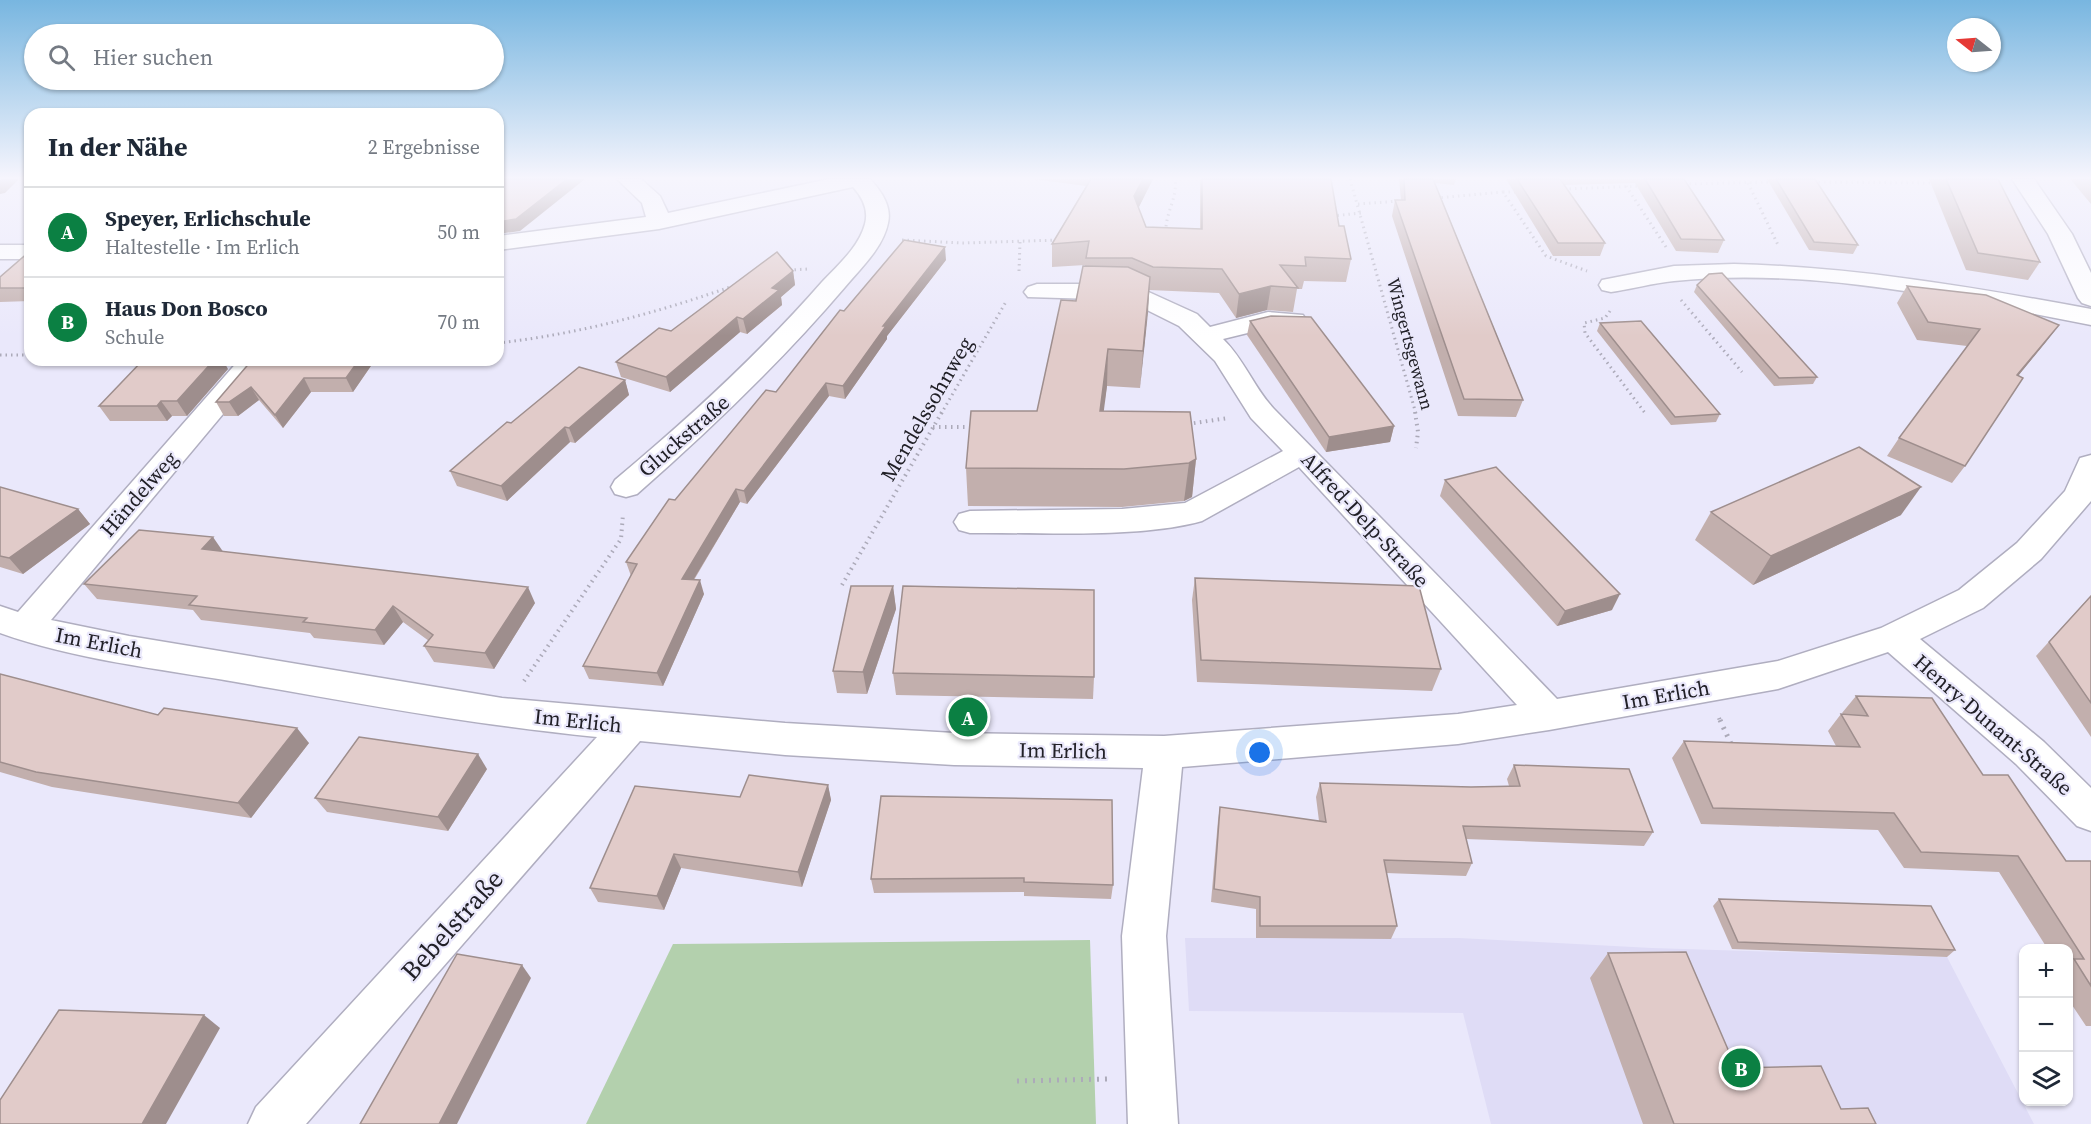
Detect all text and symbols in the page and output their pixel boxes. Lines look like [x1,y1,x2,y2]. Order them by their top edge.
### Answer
north arrow [1947,18,2001,72]
search box [24,24,504,90]
icon: search [45,41,78,74]
text: Hier suchen [93,42,213,72]
text: In der Nähe [48,129,188,165]
text: 2 Ergebnisse [368,133,480,161]
text: Speyer, Erlichschule [105,203,311,233]
text: A [61,218,74,246]
text: 50 m [437,218,480,246]
text: Haltestelle · Im Erlich [105,233,300,261]
street label: Wingertsgewann [1381,275,1440,413]
text: Haus Don Bosco [105,293,268,323]
text: B [61,308,74,336]
text: 70 m [437,308,480,336]
text: Schule [105,323,165,351]
street label: Mendelssohnweg [873,331,980,486]
street label: Gluckstraße [632,388,735,483]
street label: Händelweg [93,444,184,543]
street label: Alfred-Delp-Straße [1295,446,1436,594]
street label: Im Erlich [53,620,145,665]
street label: Henry-Dunant-Straße [1908,647,2079,802]
street label: Im Erlich [1620,673,1712,716]
pin: A [948,694,988,740]
street label: Im Erlich [533,701,623,740]
street label: Im Erlich [1019,735,1107,766]
your location [1245,738,1274,767]
street label: Bebelstraße [393,862,511,988]
map controls [2019,944,2073,1106]
button: + [2019,944,2073,998]
button: − [2019,998,2073,1052]
pin: B [1722,1046,1760,1090]
button: layers [2019,1052,2073,1106]

